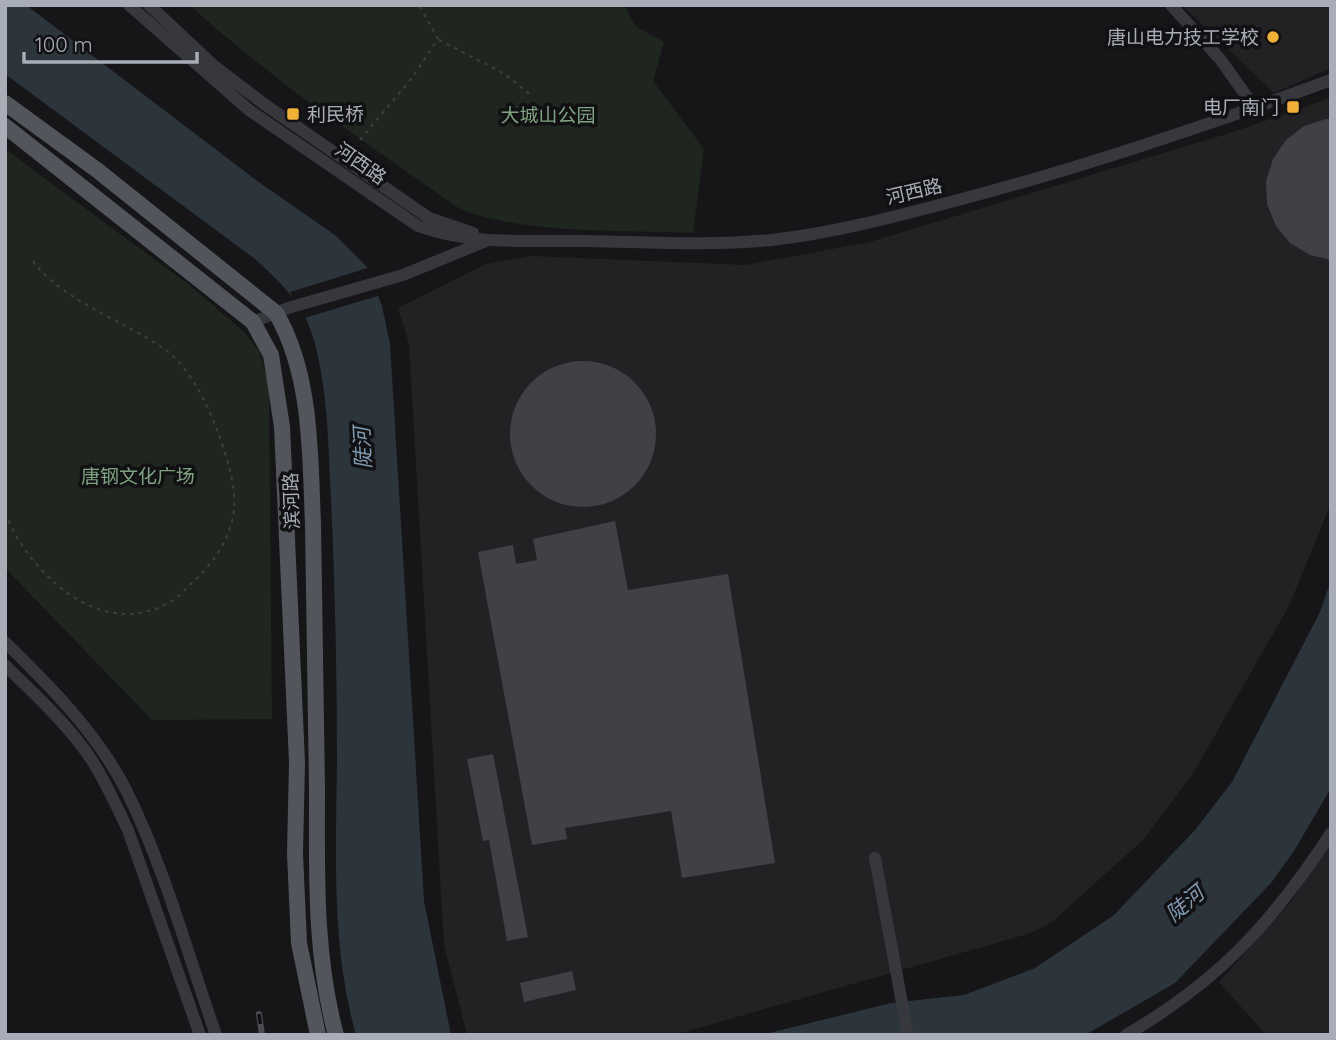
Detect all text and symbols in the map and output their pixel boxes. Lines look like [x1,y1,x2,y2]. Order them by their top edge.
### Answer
scale bar [24,21,198,65]
place label: 唐山电力技工学校 [1107,25,1259,49]
marker: 唐山电力技工学校 [1265,29,1281,45]
text: 100 m [35,31,93,57]
place label: 电厂南门 [1203,95,1279,119]
marker: 电厂南门 [1285,99,1301,115]
place label: 利民桥 [307,102,364,126]
park label: 大城山公园 [500,103,596,127]
marker: 利民桥 [285,106,301,122]
street label: 河西路 [331,137,391,189]
street label: 河西路 [884,173,944,209]
water label: 陡河 [348,422,376,470]
park label: 唐钢文化广场 [81,464,195,488]
street label: 滨河路 [278,472,304,530]
water label: 陡河 [1160,877,1212,927]

